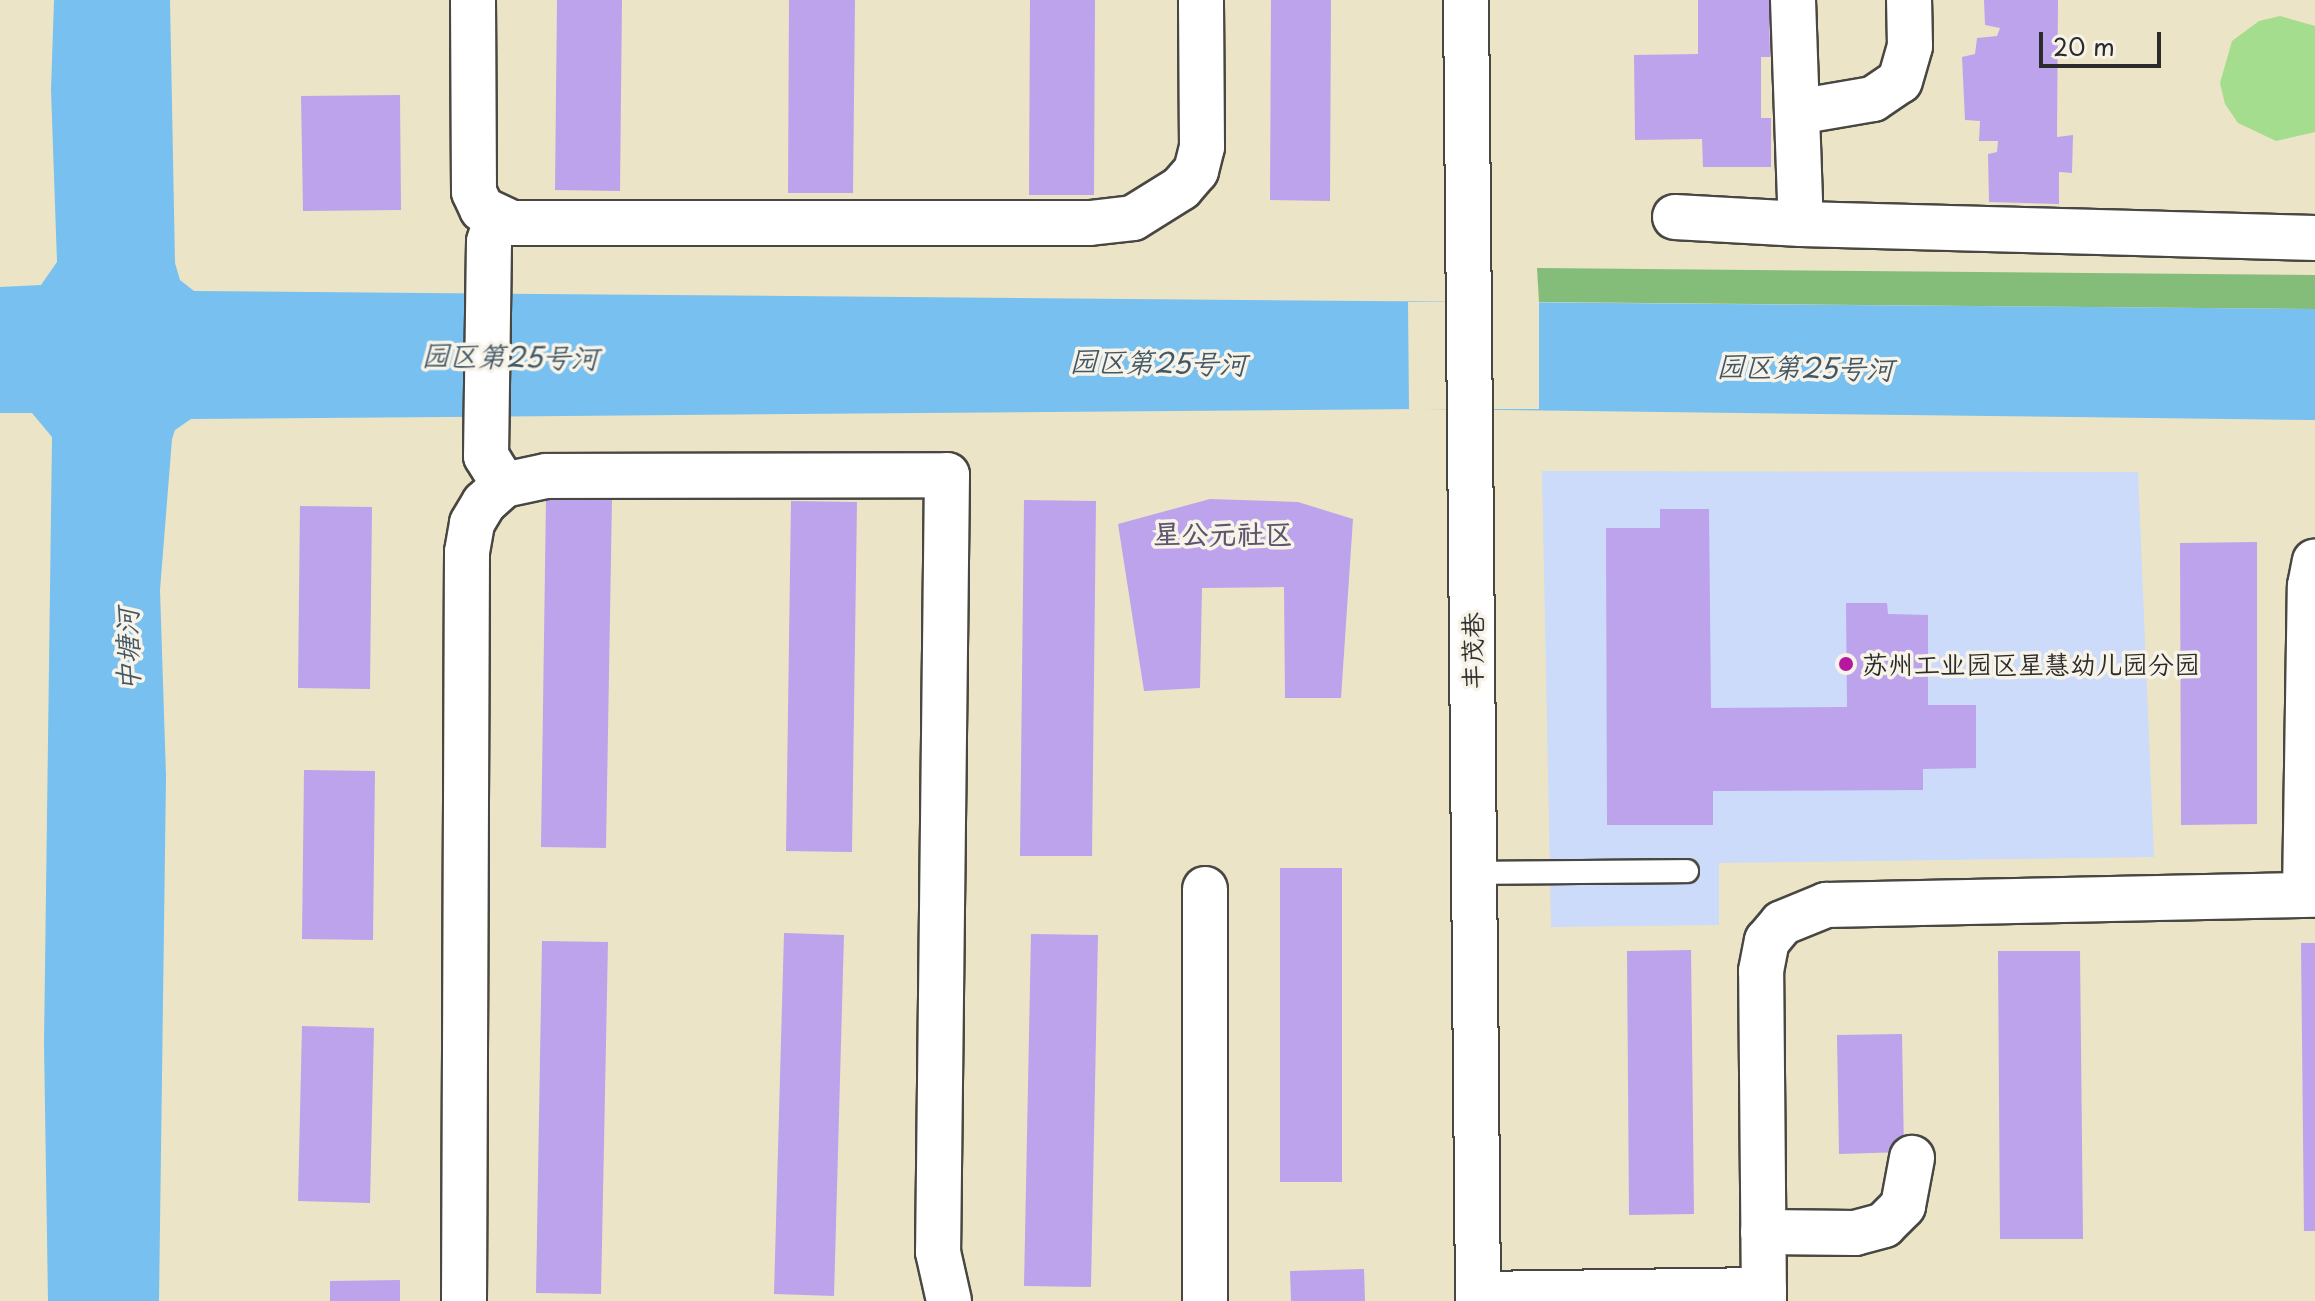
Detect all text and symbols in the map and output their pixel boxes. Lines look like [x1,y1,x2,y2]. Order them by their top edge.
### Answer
scale bar [2043,16,2165,66]
text: 20 m [2053,28,2115,64]
water label: 园区第25号河 [421,338,599,374]
water label: 园区第25号河 [1069,344,1247,380]
water label: 园区第25号河 [1716,349,1894,385]
district label: 星公元社区 [1153,516,1293,550]
water label: 中塘河 [109,608,145,692]
street label: 丰茂巷 [1456,612,1488,690]
place label: 苏州工业园区星慧幼儿园分园 [1862,648,2200,680]
marker: 苏州工业园区星慧幼儿园分园 [1837,655,1855,673]

